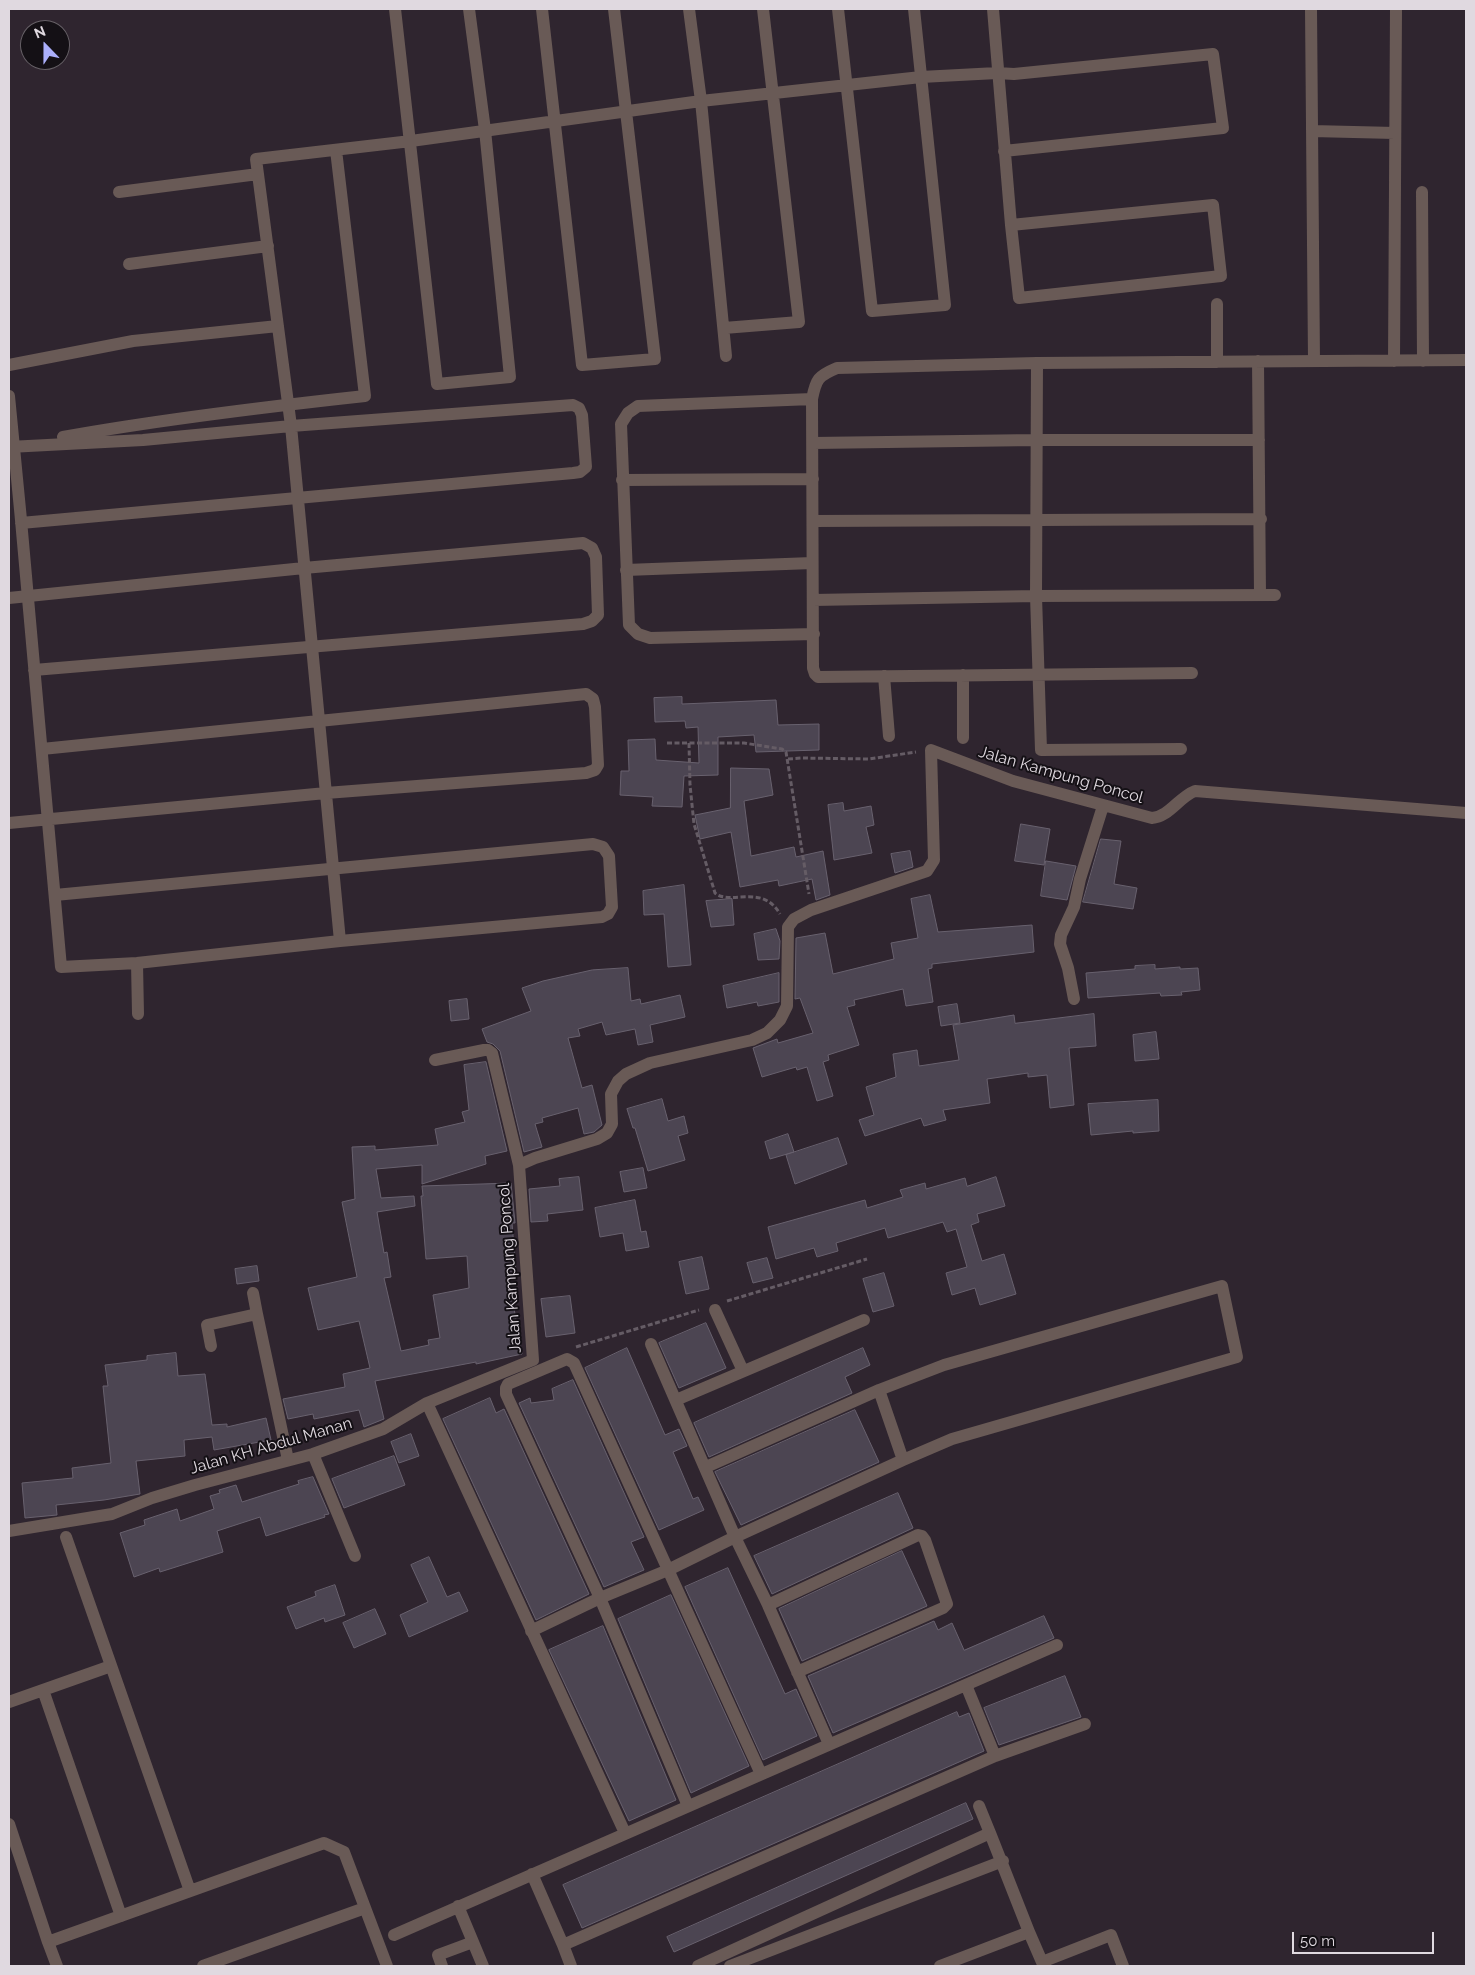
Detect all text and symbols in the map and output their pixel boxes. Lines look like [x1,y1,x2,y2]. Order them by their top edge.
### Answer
north arrow [20,20,70,70]
text: N [32,23,48,41]
street label: Jalan Kampung Poncol [976,742,1146,808]
street label: Jalan Kampung Poncol [494,1182,526,1354]
street label: Jalan KH Abdul Manan [188,1414,354,1478]
scale bar [1295,1922,1438,1954]
text: 50 m [1300,1932,1335,1950]

